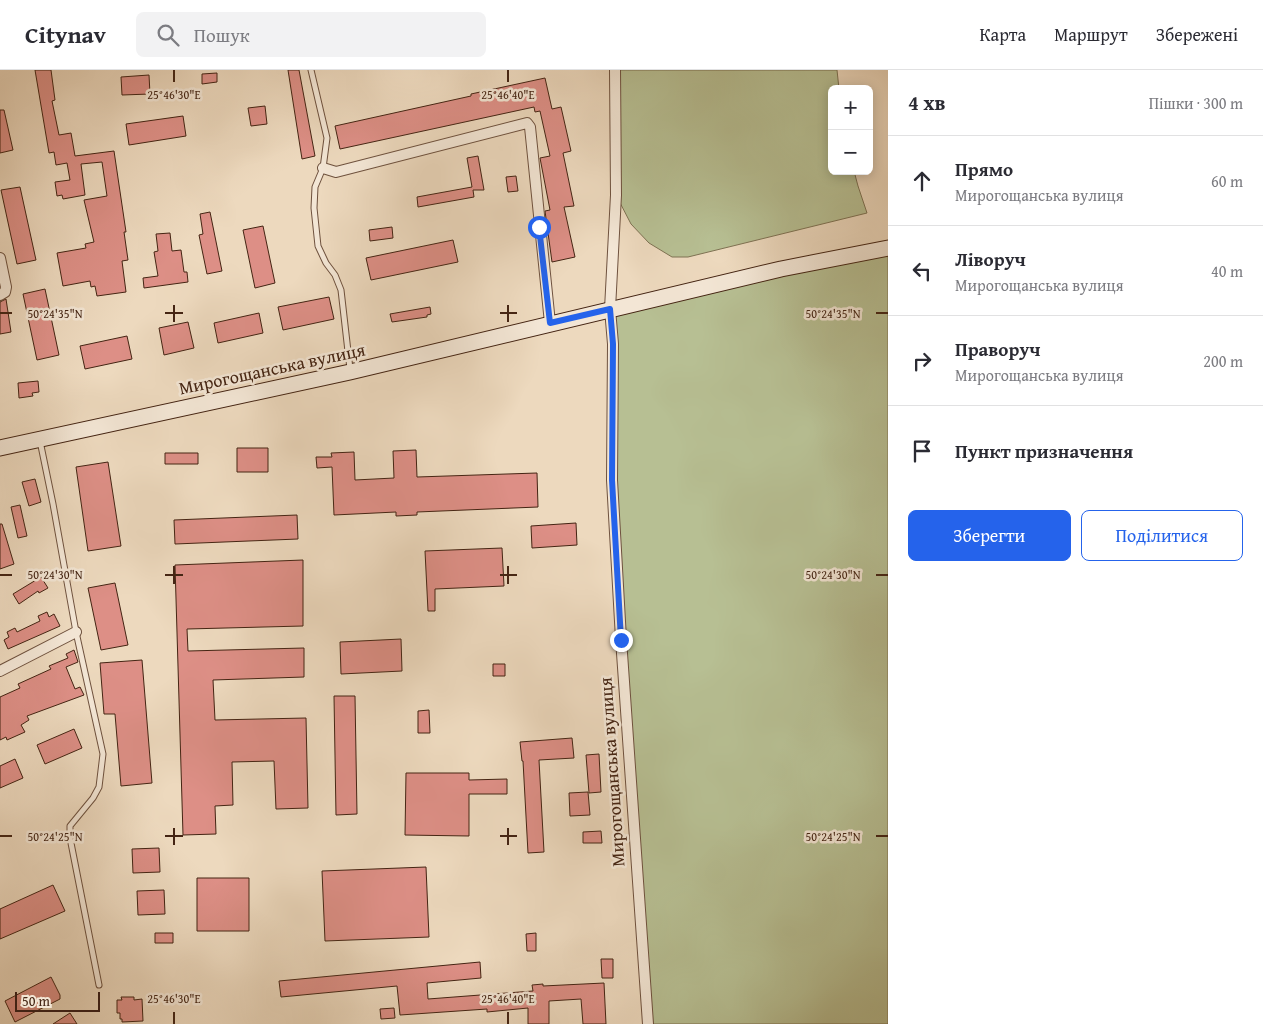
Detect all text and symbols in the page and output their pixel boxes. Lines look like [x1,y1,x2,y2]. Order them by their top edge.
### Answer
search box [136,12,486,57]
text: Citynav [25,17,106,52]
icon: search [154,21,182,49]
text: Пошук [194,21,250,49]
text: Карта [980,21,1026,48]
text: Маршрут [1054,21,1128,48]
text: Збережені [1156,21,1238,48]
map controls [828,85,873,175]
button: + [828,85,873,130]
text: 25°46'30"E [147,86,201,103]
text: 25°46'40"E [481,86,535,103]
text: 4 хв [908,87,946,118]
text: Пішки · 300 m [1149,91,1243,115]
button: − [828,130,873,175]
text: Прямо [955,155,1013,183]
icon: ahead [908,167,936,195]
text: 60 m [1211,169,1243,193]
text: Мирогощанська вулиця [955,183,1124,207]
route start [528,216,551,239]
text: Ліворуч [955,245,1026,273]
icon: left [908,257,936,285]
text: 40 m [1211,259,1243,283]
text: Мирогощанська вулиця [955,273,1124,297]
text: 50°24'35"N [27,305,83,322]
text: 50°24'35"N [805,305,861,322]
text: Праворуч [955,335,1040,363]
street label: Мирогощанська вулиця [176,336,368,401]
icon: right [908,347,936,375]
text: 200 m [1203,349,1243,373]
text: Мирогощанська вулиця [955,363,1124,387]
icon: arrive [908,437,936,465]
text: Пункт призначення [955,437,1133,465]
button: Зберегти [908,510,1071,561]
button: Поділитися [1081,510,1243,561]
text: 50°24'30"N [27,566,83,583]
text: 50°24'30"N [805,566,861,583]
route end [610,629,633,652]
street label: Мирогощанська вулиця [591,676,632,868]
text: 50°24'25"N [27,828,83,845]
text: 50°24'25"N [805,828,861,845]
scale bar [15,989,100,1012]
text: 25°46'30"E [147,990,201,1007]
text: 25°46'40"E [481,990,535,1007]
text: 50 m [22,991,50,1011]

